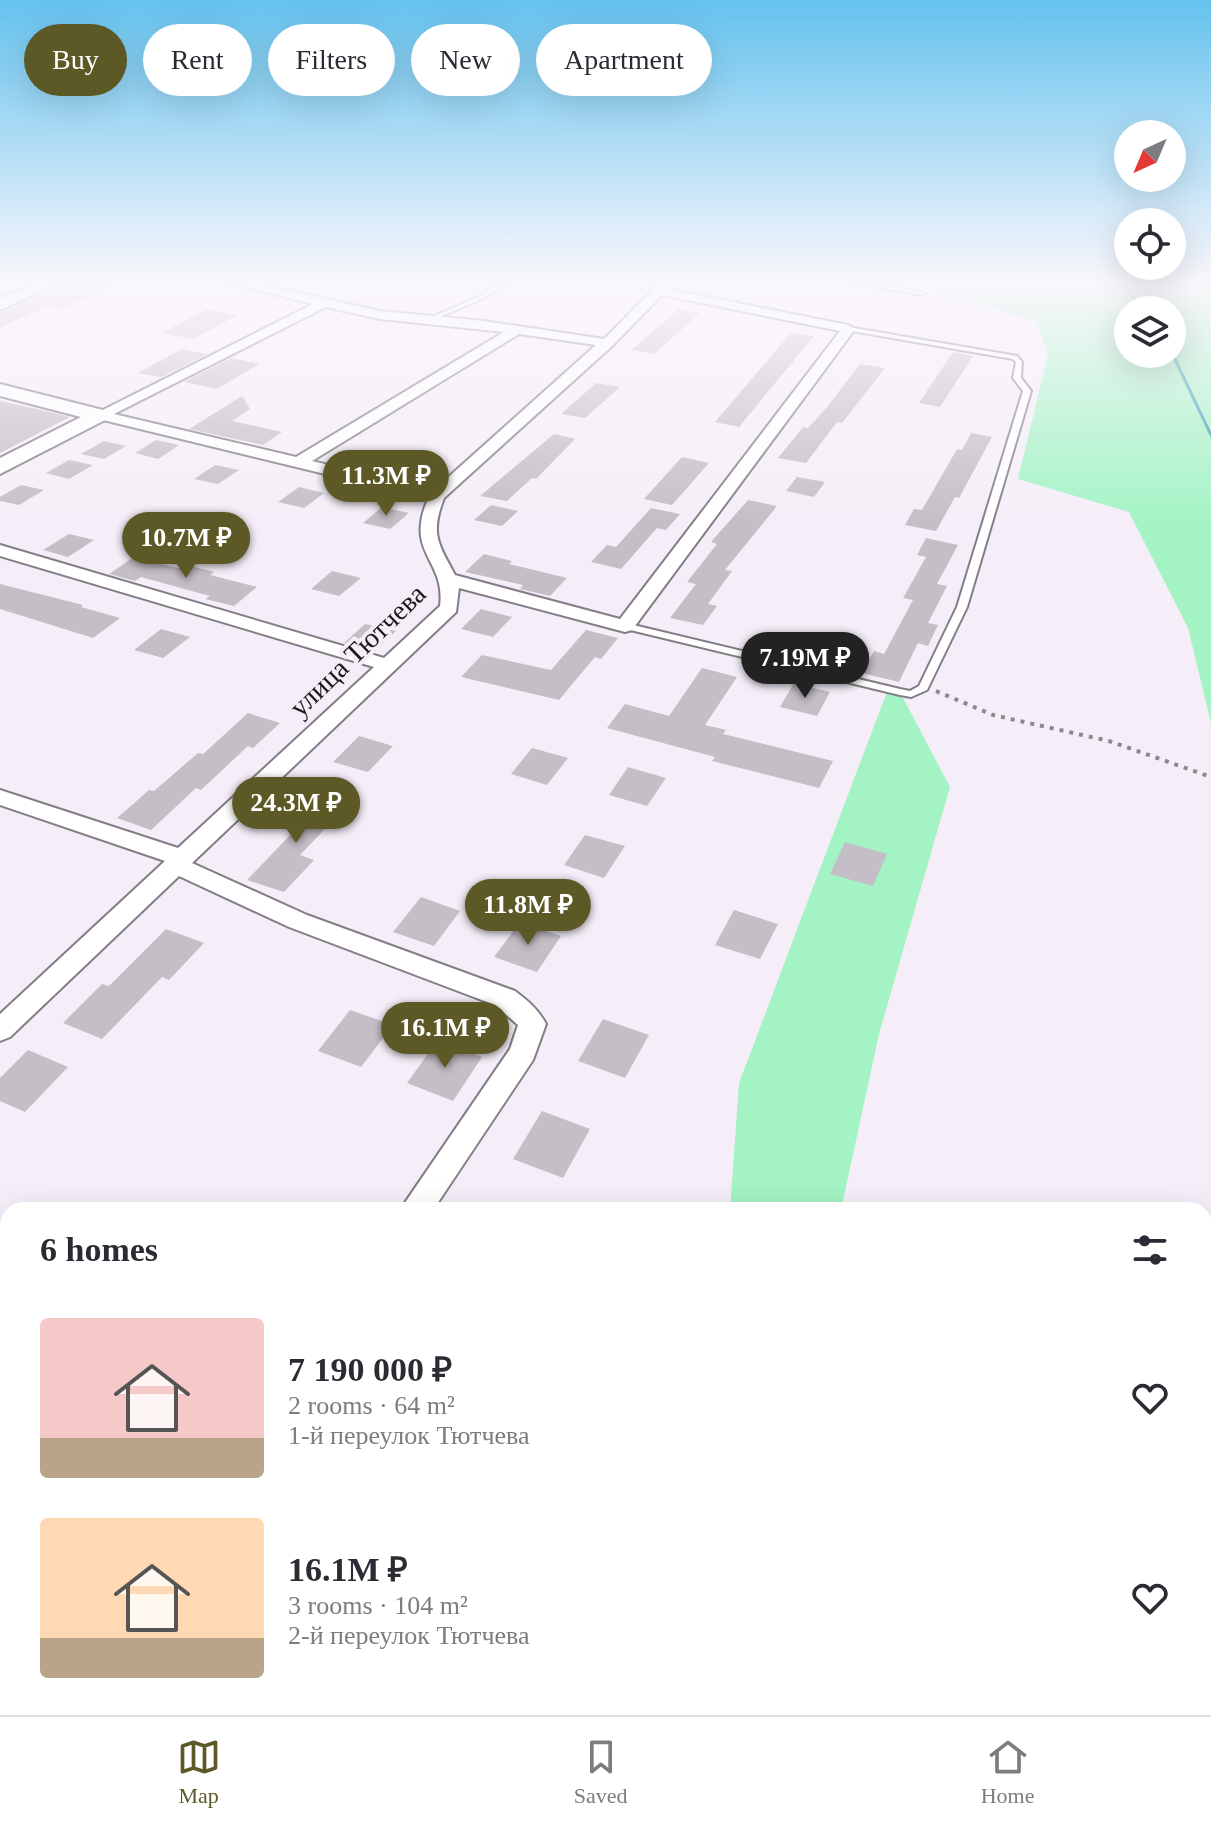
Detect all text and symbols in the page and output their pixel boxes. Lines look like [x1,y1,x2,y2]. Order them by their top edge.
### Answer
chip: Buy [24,24,127,96]
chip: Rent [143,24,252,96]
chip: Filters [268,24,395,96]
chip: New [411,24,520,96]
chip: Apartment [536,24,712,96]
north arrow [1114,120,1186,192]
map controls [1114,120,1186,368]
button: locate [1114,208,1186,280]
button: layers [1114,296,1186,368]
pin: 11.3M ₽ [312,450,460,518]
text: 11.3M ₽ [341,461,431,490]
pin: 10.7M ₽ [112,512,260,580]
text: 10.7M ₽ [140,523,232,552]
street label: улица Тютчева [283,578,432,723]
pin: 7.19M ₽ [731,632,879,700]
text: 7.19M ₽ [759,643,851,672]
pin: 24.3M ₽ [222,777,370,845]
text: 24.3M ₽ [250,788,342,817]
pin: 11.8M ₽ [454,879,602,947]
text: 11.8M ₽ [483,890,573,919]
pin: 16.1M ₽ [371,1002,519,1070]
text: 16.1M ₽ [399,1013,491,1042]
icon: filters [1128,1228,1172,1272]
text: 6 homes [40,1231,158,1268]
icon: home [104,1350,200,1446]
text: 7 190 000 ₽ [288,1351,452,1388]
icon: heart [1128,1376,1172,1420]
text: 2 rooms · 64 m² [288,1391,455,1420]
text: 1-й переулок Тютчева [288,1421,530,1450]
icon: home [104,1550,200,1646]
text: 16.1M ₽ [288,1551,408,1588]
icon: heart [1128,1576,1172,1620]
text: 3 rooms · 104 m² [288,1591,468,1620]
text: 2-й переулок Тютчева [288,1621,530,1650]
tab: Map [177,1735,221,1809]
tab: Saved [574,1735,628,1809]
tab: Home [981,1735,1034,1809]

